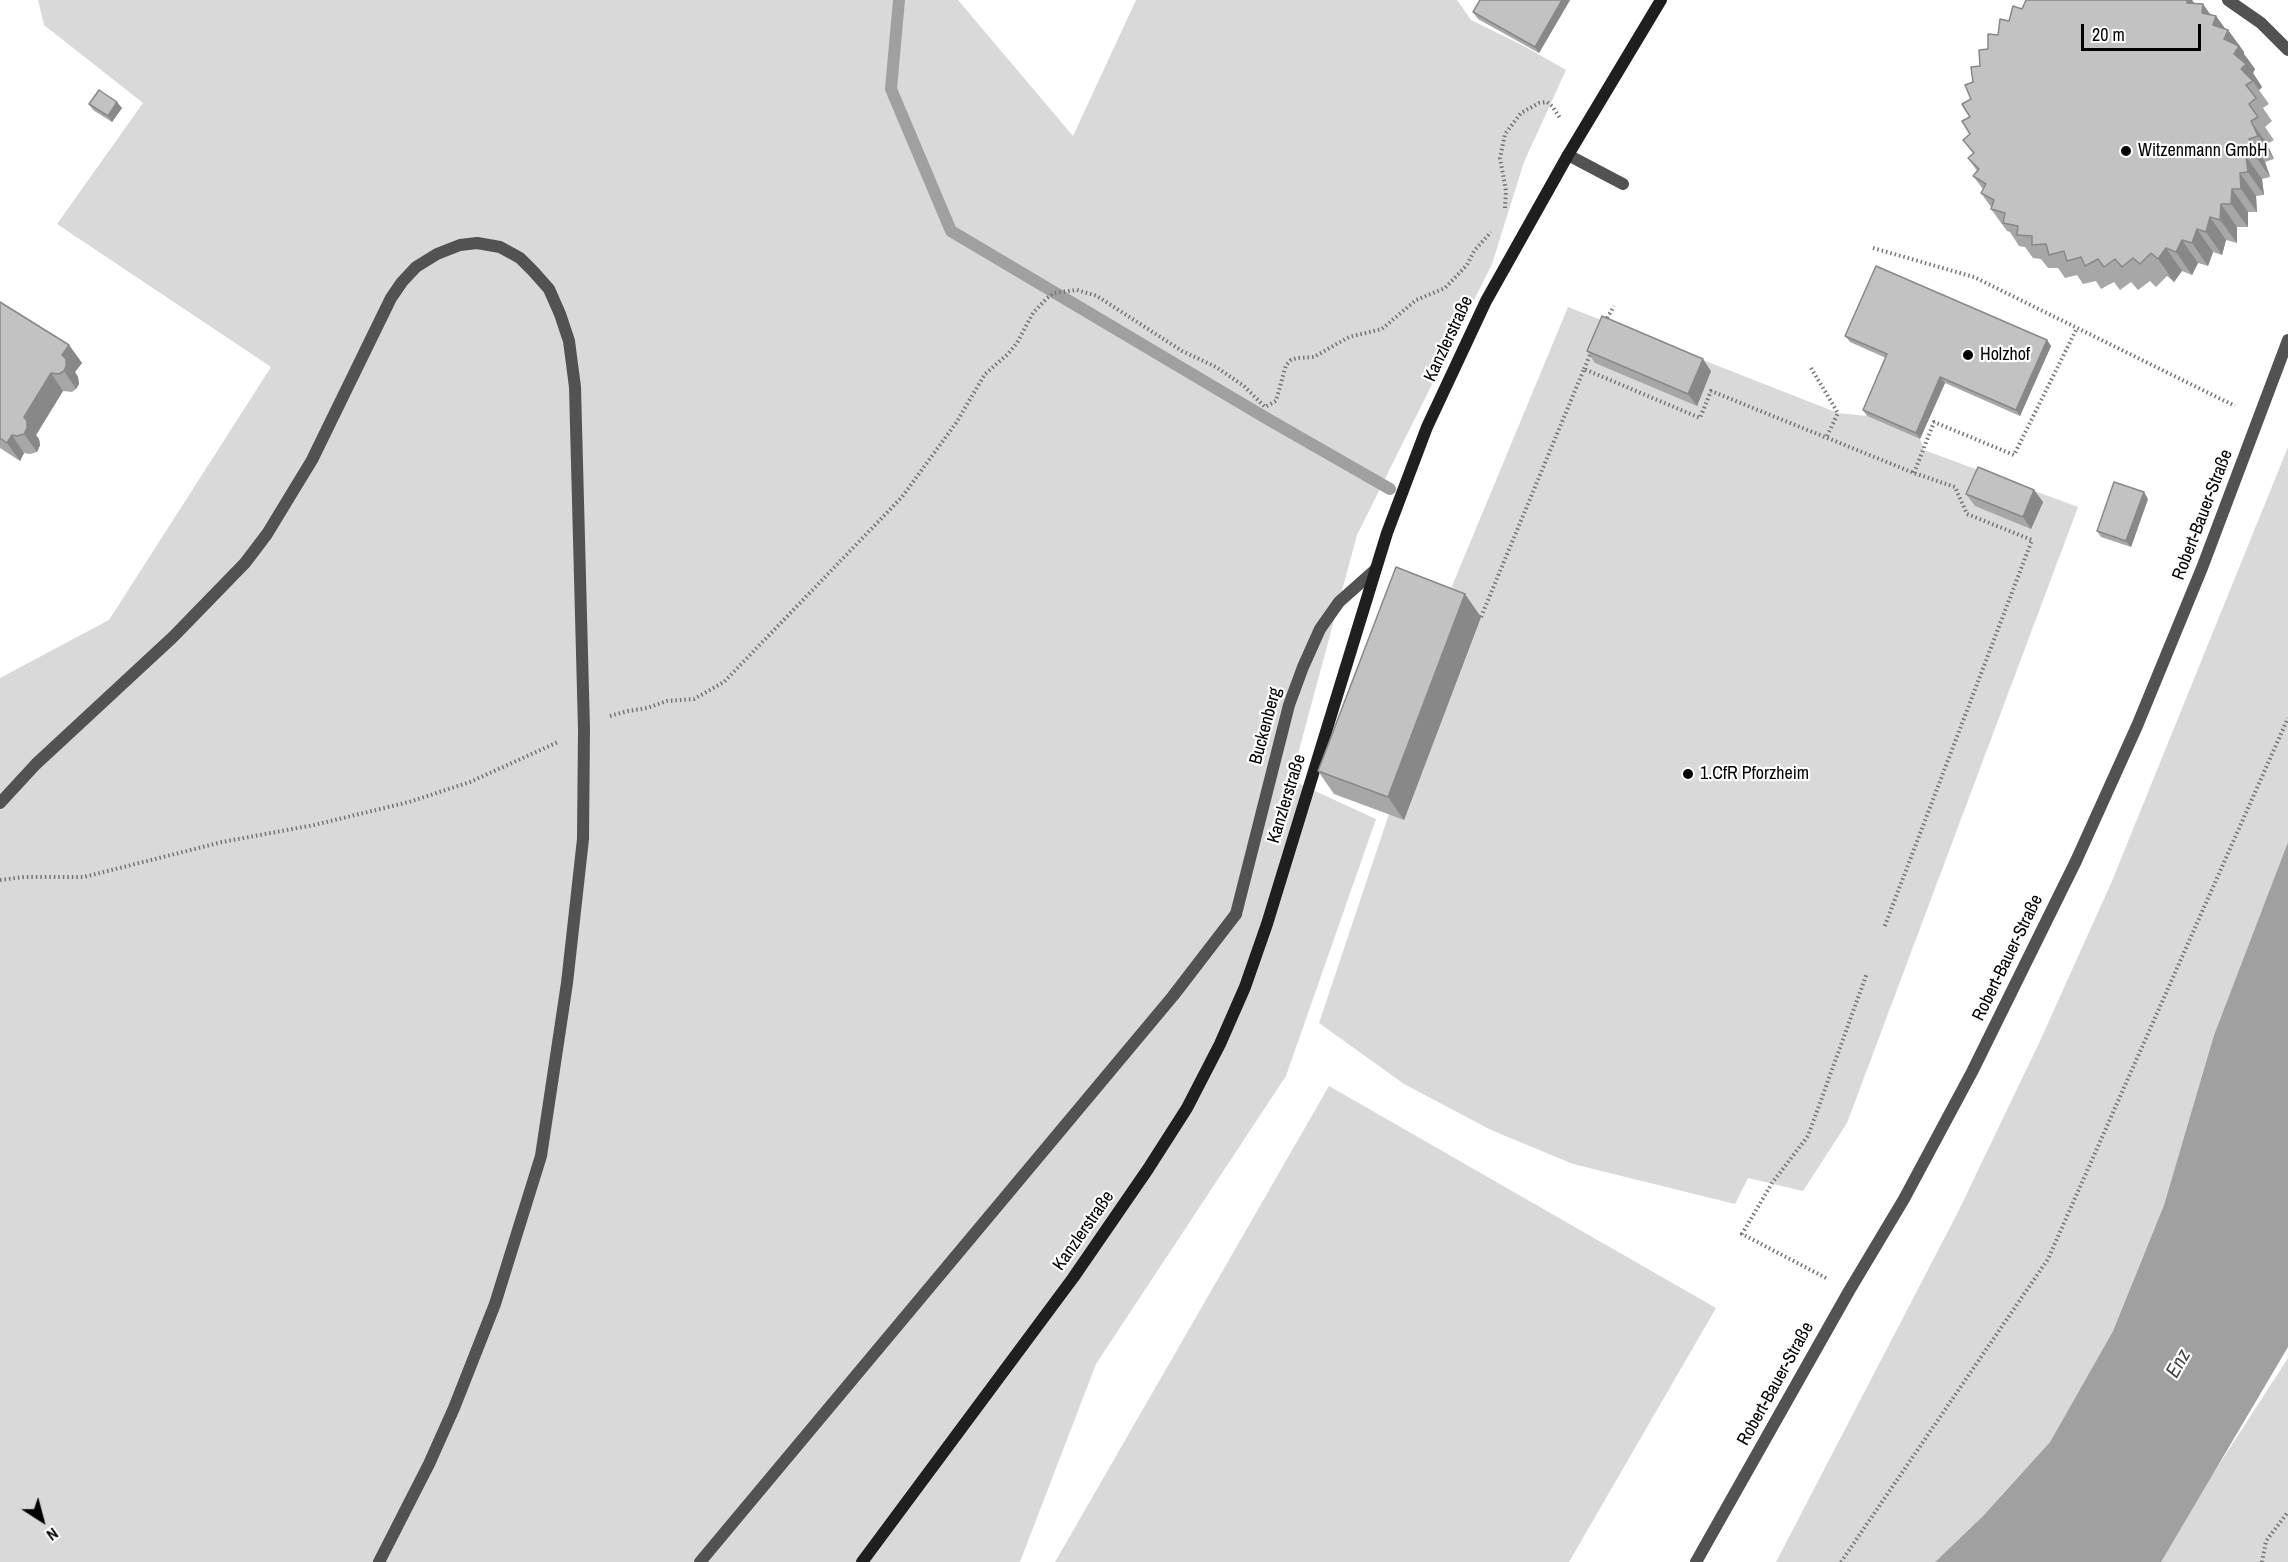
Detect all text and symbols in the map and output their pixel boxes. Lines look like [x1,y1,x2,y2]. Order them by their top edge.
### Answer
scale bar [2084,12,2204,50]
text: 20 m [2092,22,2125,47]
place label: Witzenmann GmbH [2138,140,2268,162]
marker: Witzenmann GmbH [2119,144,2133,158]
street label: Kanzlerstraße [1420,293,1478,385]
place label: Holzhof [1980,344,2030,366]
marker: Holzhof [1961,348,1975,362]
street label: Robert-Bauer-Straße [2168,447,2238,583]
street label: Buckenberg [1245,685,1287,767]
street label: Kanzlerstraße [1263,752,1311,846]
place label: 1.CfR Pforzheim [1700,763,1809,785]
marker: 1.CfR Pforzheim [1681,767,1695,781]
street label: Robert-Bauer-Straße [1968,891,2048,1025]
street label: Kanzlerstraße [1049,1187,1119,1275]
street label: Robert-Bauer-Straße [1733,1318,1819,1450]
water label: Enz [2162,1346,2196,1382]
north arrow [12,1490,72,1550]
text: N [42,1523,63,1546]

